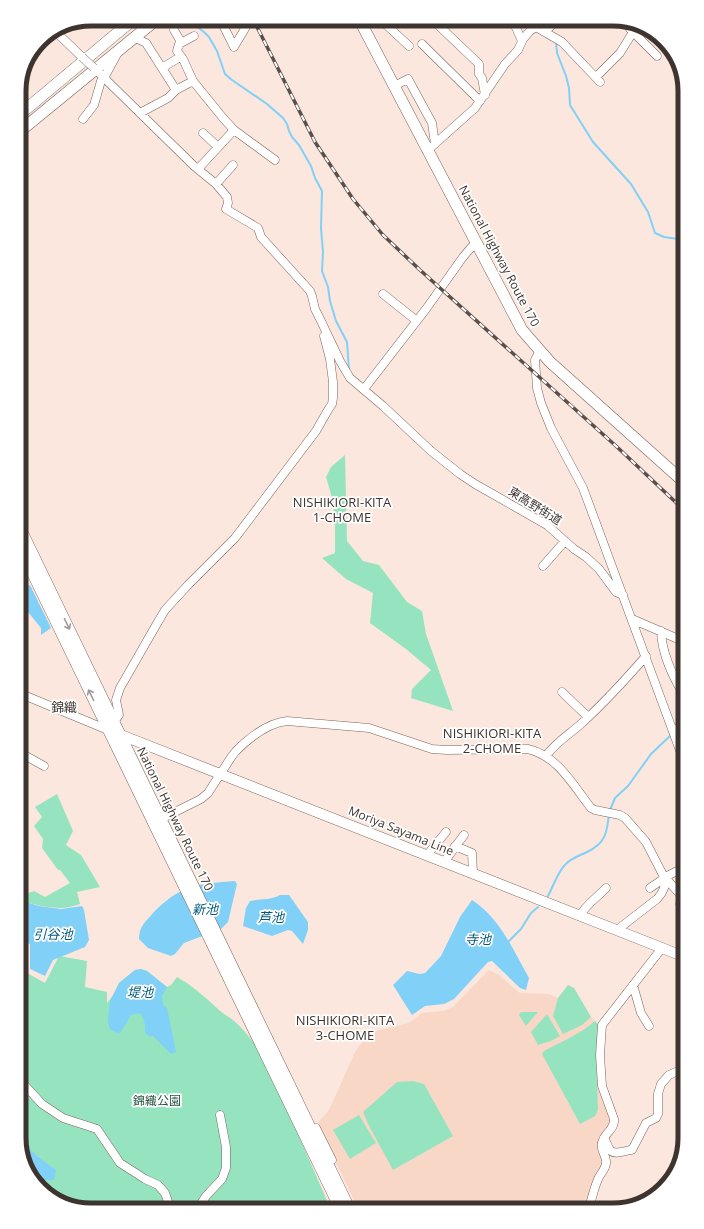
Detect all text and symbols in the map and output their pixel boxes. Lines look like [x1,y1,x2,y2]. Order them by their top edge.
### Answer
street label: National Highway Route 170 [455,182,544,330]
street label: 東高野街道 [505,482,565,529]
district label: NISHIKIORI-KITA 1-CHOME [293,493,392,526]
one-way arrow [64,617,71,629]
one-way arrow [87,689,94,701]
district label: 錦織 [51,698,77,716]
district label: NISHIKIORI-KITA 2-CHOME [443,724,542,757]
street label: National Highway Route 170 [133,744,218,894]
street label: Moriya Sayama Line [346,802,457,859]
water label: 新池 [192,900,220,918]
water label: 芦池 [258,908,286,926]
water label: 引谷池 [33,925,74,943]
water label: 寺池 [465,930,493,948]
water label: 堤池 [127,983,155,1001]
district label: NISHIKIORI-KITA 3-CHOME [296,1011,395,1044]
park label: 錦織公園 [133,1092,181,1109]

